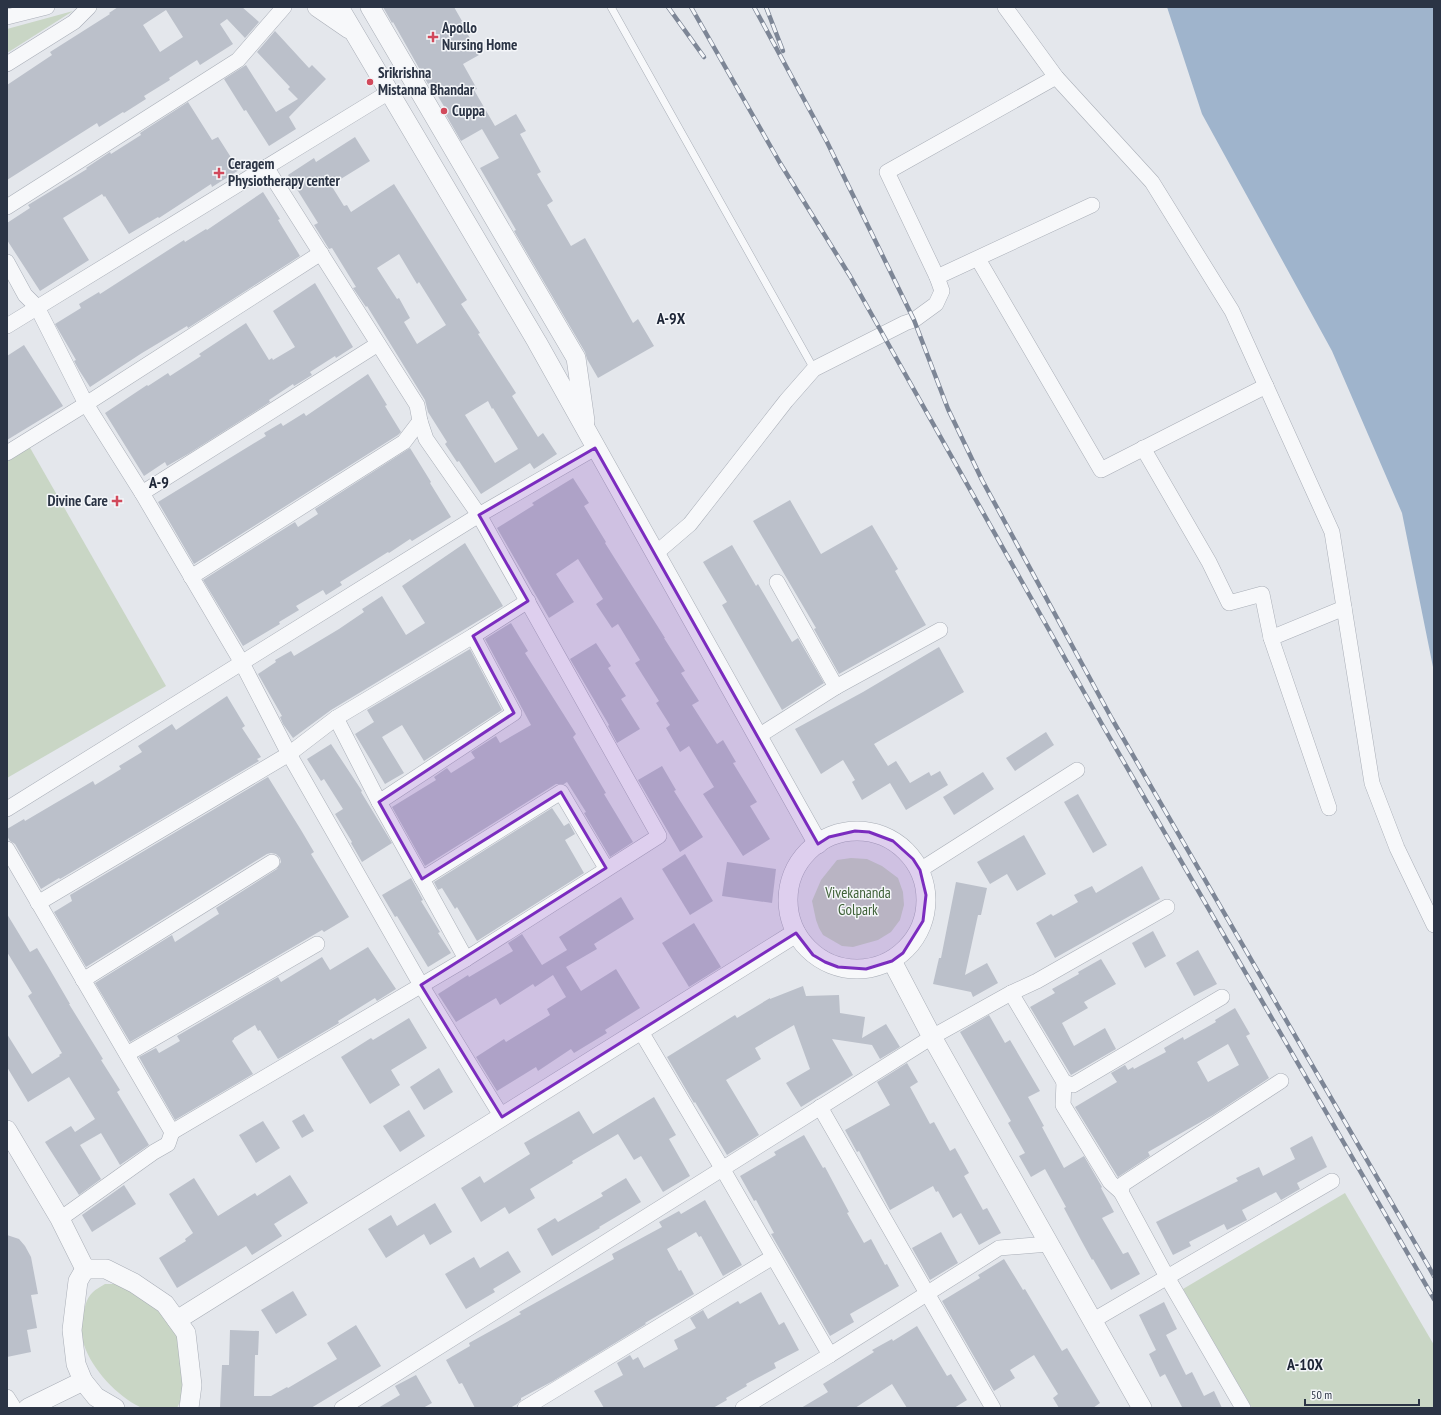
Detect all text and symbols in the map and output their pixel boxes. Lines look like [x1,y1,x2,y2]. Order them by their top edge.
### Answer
place label: Apollo Nursing Home [441,18,517,54]
marker: Apollo Nursing Home [427,31,439,43]
place label: Srikrishna Mistanna Bhandar [378,63,475,99]
marker: Srikrishna Mistanna Bhandar [365,77,375,87]
place label: Cuppa [452,101,485,120]
marker: Cuppa [439,106,449,116]
place label: Ceragem Physiotherapy center [228,154,340,190]
marker: Ceragem Physiotherapy center [213,167,225,179]
district label: A-9X [656,308,686,328]
district label: A-9 [148,472,169,492]
place label: Divine Care [47,491,108,510]
marker: Divine Care [111,495,123,507]
park label: Vivekananda Golpark [824,883,891,919]
district label: A-10X [1286,1354,1324,1374]
scale bar [1305,1381,1419,1407]
text: 50 m [1311,1387,1332,1402]

